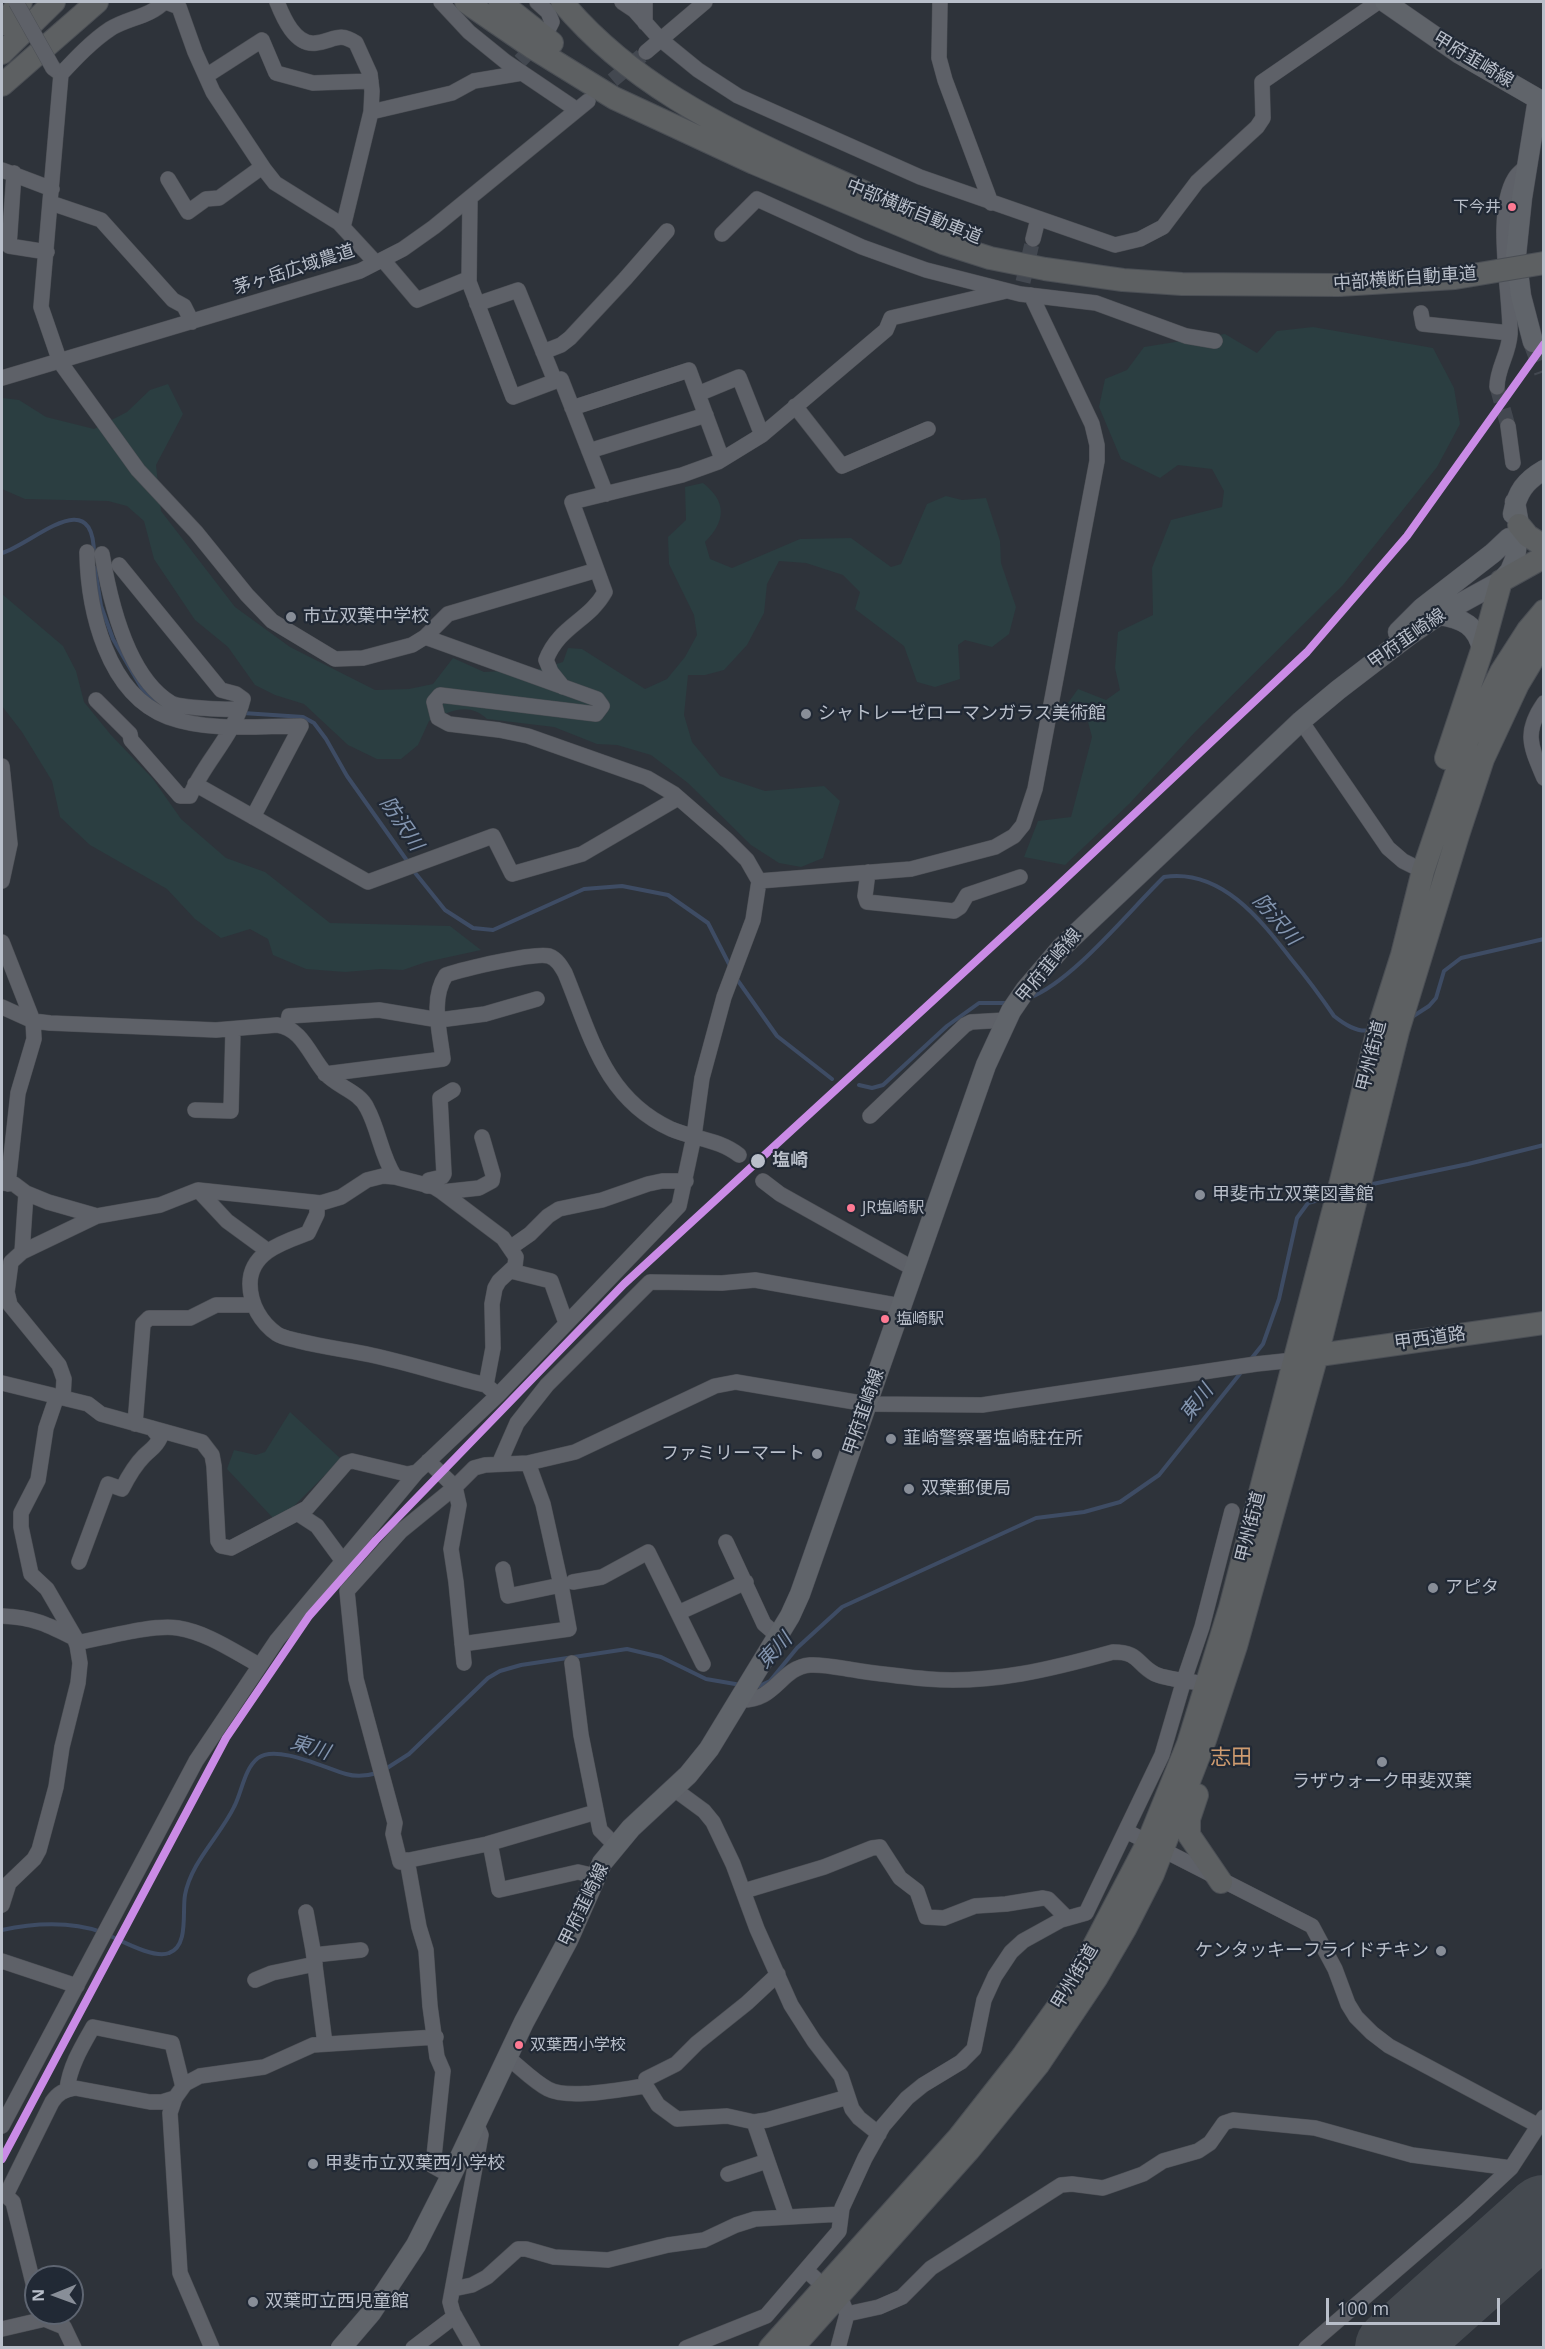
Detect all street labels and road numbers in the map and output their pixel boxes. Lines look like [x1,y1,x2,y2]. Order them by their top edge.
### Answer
street label: 甲府韮崎線 [1429,28,1517,92]
street label: 中部横断自動車道 [843,175,985,249]
street label: 茅ヶ岳広域農道 [231,240,357,300]
street label: 中部横断自動車道 [1332,263,1478,295]
street label: 甲府韮崎線 [1364,604,1450,674]
street label: 甲府韮崎線 [1012,925,1086,1007]
street label: 甲州街道 [1353,1018,1391,1094]
street label: 甲西道路 [1393,1323,1467,1355]
street label: 甲府韮崎線 [839,1366,889,1458]
street label: 甲州街道 [1232,1489,1270,1565]
street label: 甲府韮崎線 [555,1860,613,1950]
street label: 甲州街道 [1047,1941,1103,2013]

